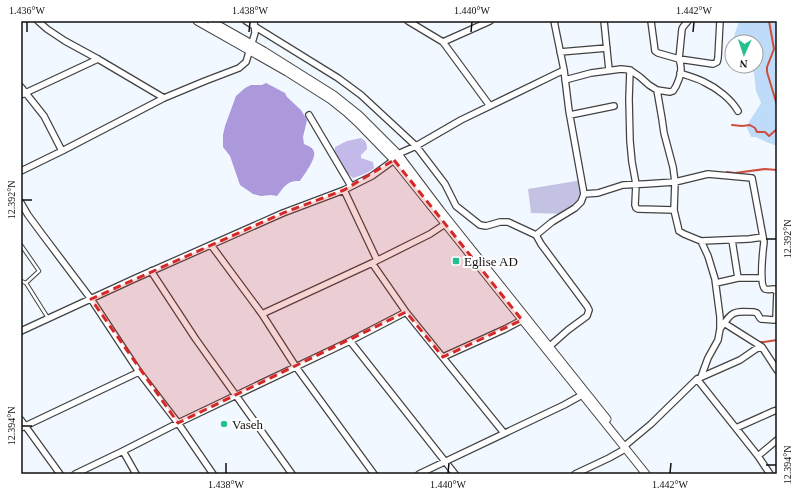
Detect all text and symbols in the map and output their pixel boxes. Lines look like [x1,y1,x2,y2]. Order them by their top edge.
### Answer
text: 1.436°W [9,5,46,16]
text: 1.438°W [232,5,269,16]
text: 1.440°W [454,5,491,16]
text: 1.442°W [676,5,713,16]
north arrow [724,34,764,74]
text: N [739,58,748,70]
text: 12.392°N [6,181,17,219]
text: 12.392°N [782,220,793,258]
place label: Eglise AD [464,254,518,269]
marker: Eglise AD [451,256,461,266]
text: 12.394°N [6,407,17,445]
place label: Vaseh [232,417,264,432]
marker: Vaseh [219,419,229,429]
text: 12.394°N [782,446,793,484]
text: 1.438°W [208,479,245,490]
text: 1.440°W [430,479,467,490]
text: 1.442°W [652,479,689,490]

